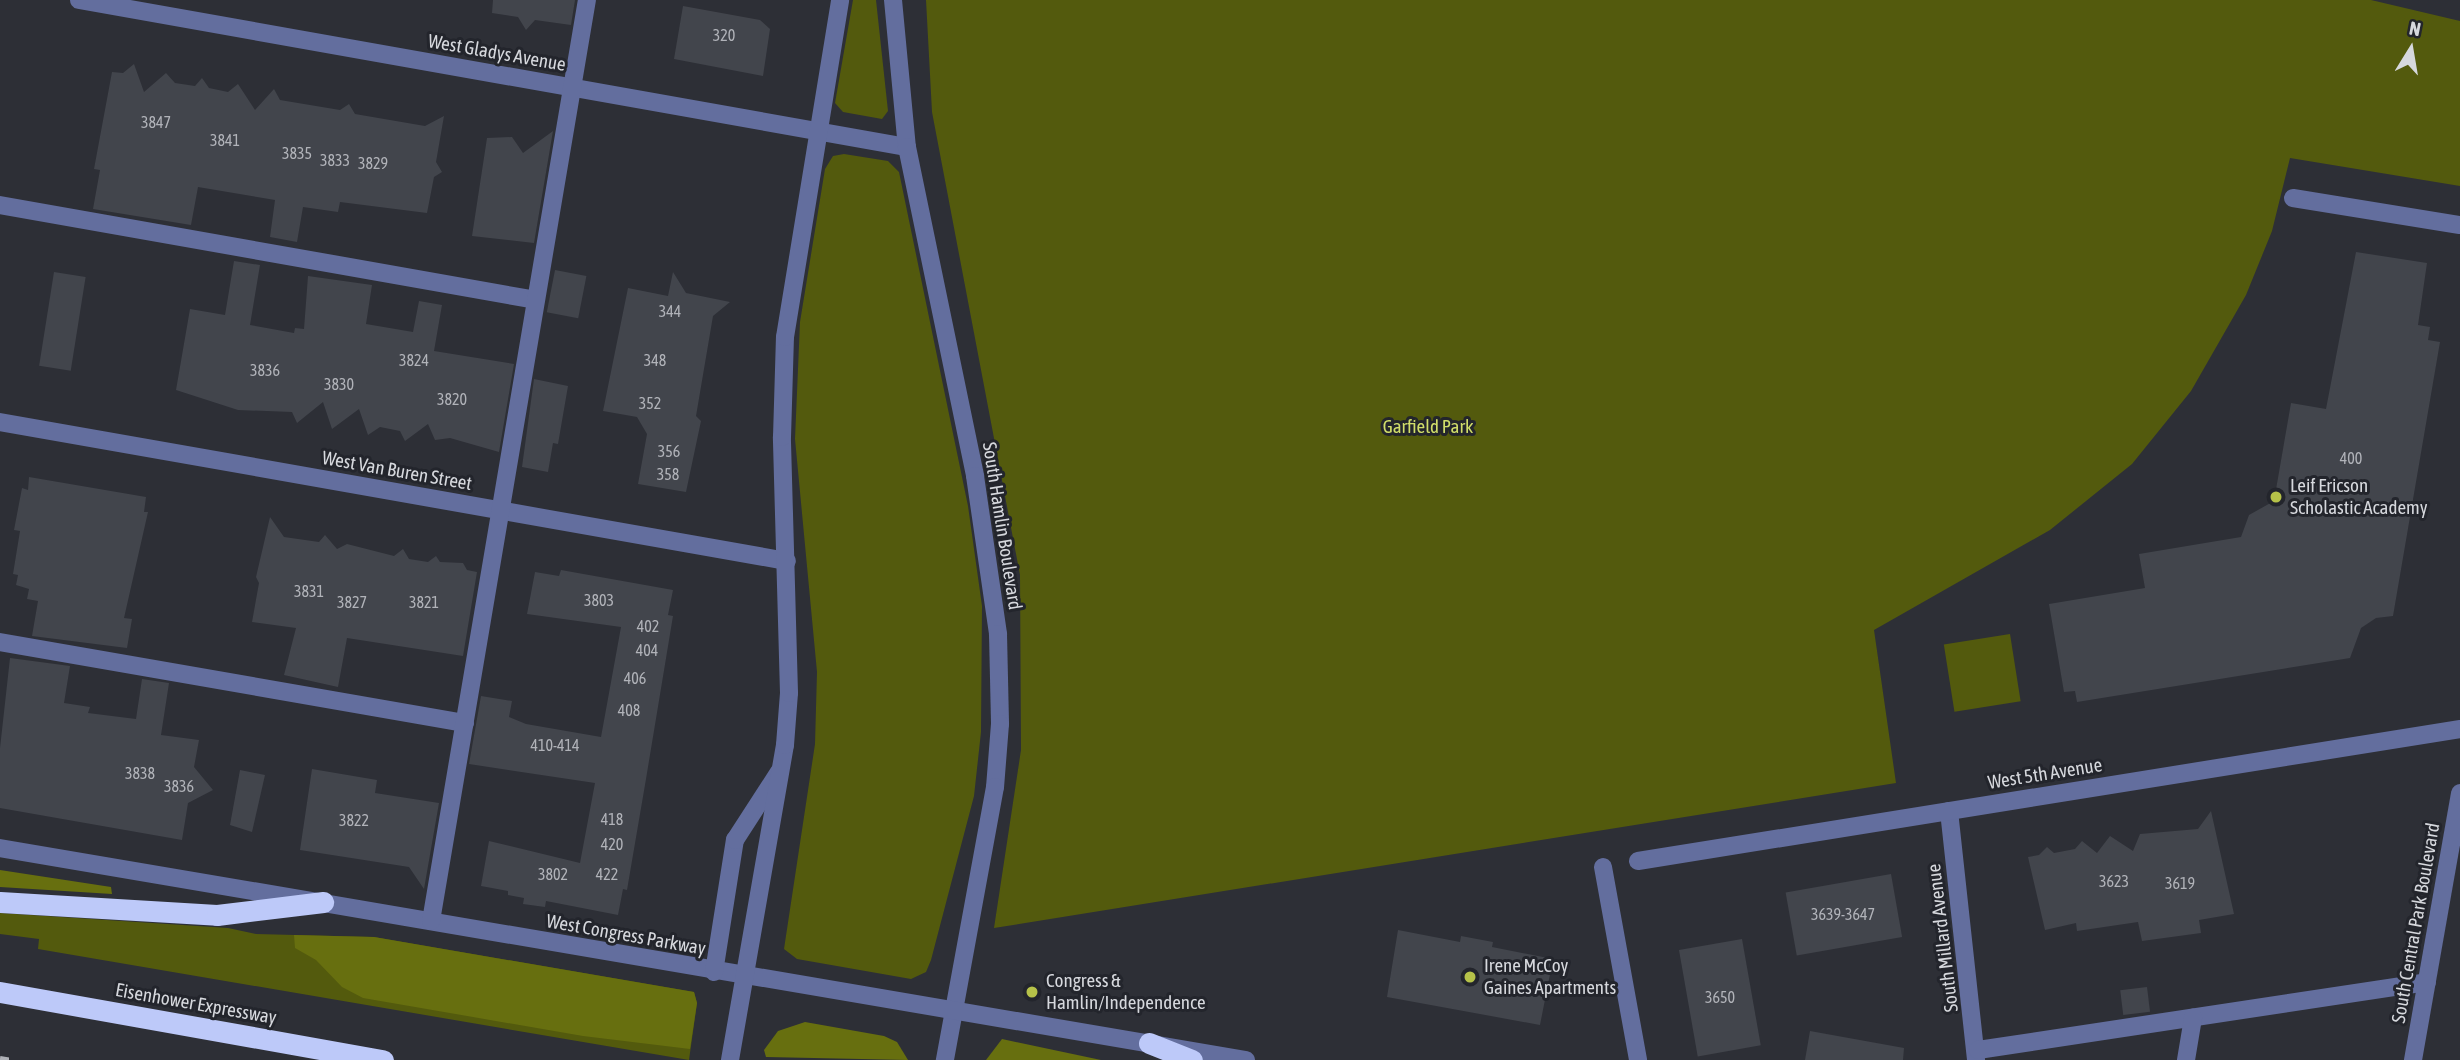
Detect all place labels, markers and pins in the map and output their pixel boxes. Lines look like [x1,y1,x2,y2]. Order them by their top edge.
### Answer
place label: Leif Ericson Scholastic Academy [2290,475,2428,519]
marker: Leif Ericson Scholastic Academy [2268,489,2284,505]
place label: Irene McCoy Gaines Apartments [1484,955,1616,999]
marker: Irene McCoy Gaines Apartments [1462,969,1478,985]
place label: Congress & Hamlin/Independence [1046,970,1206,1014]
marker: Congress & Hamlin/Independence [1024,984,1040,1000]

